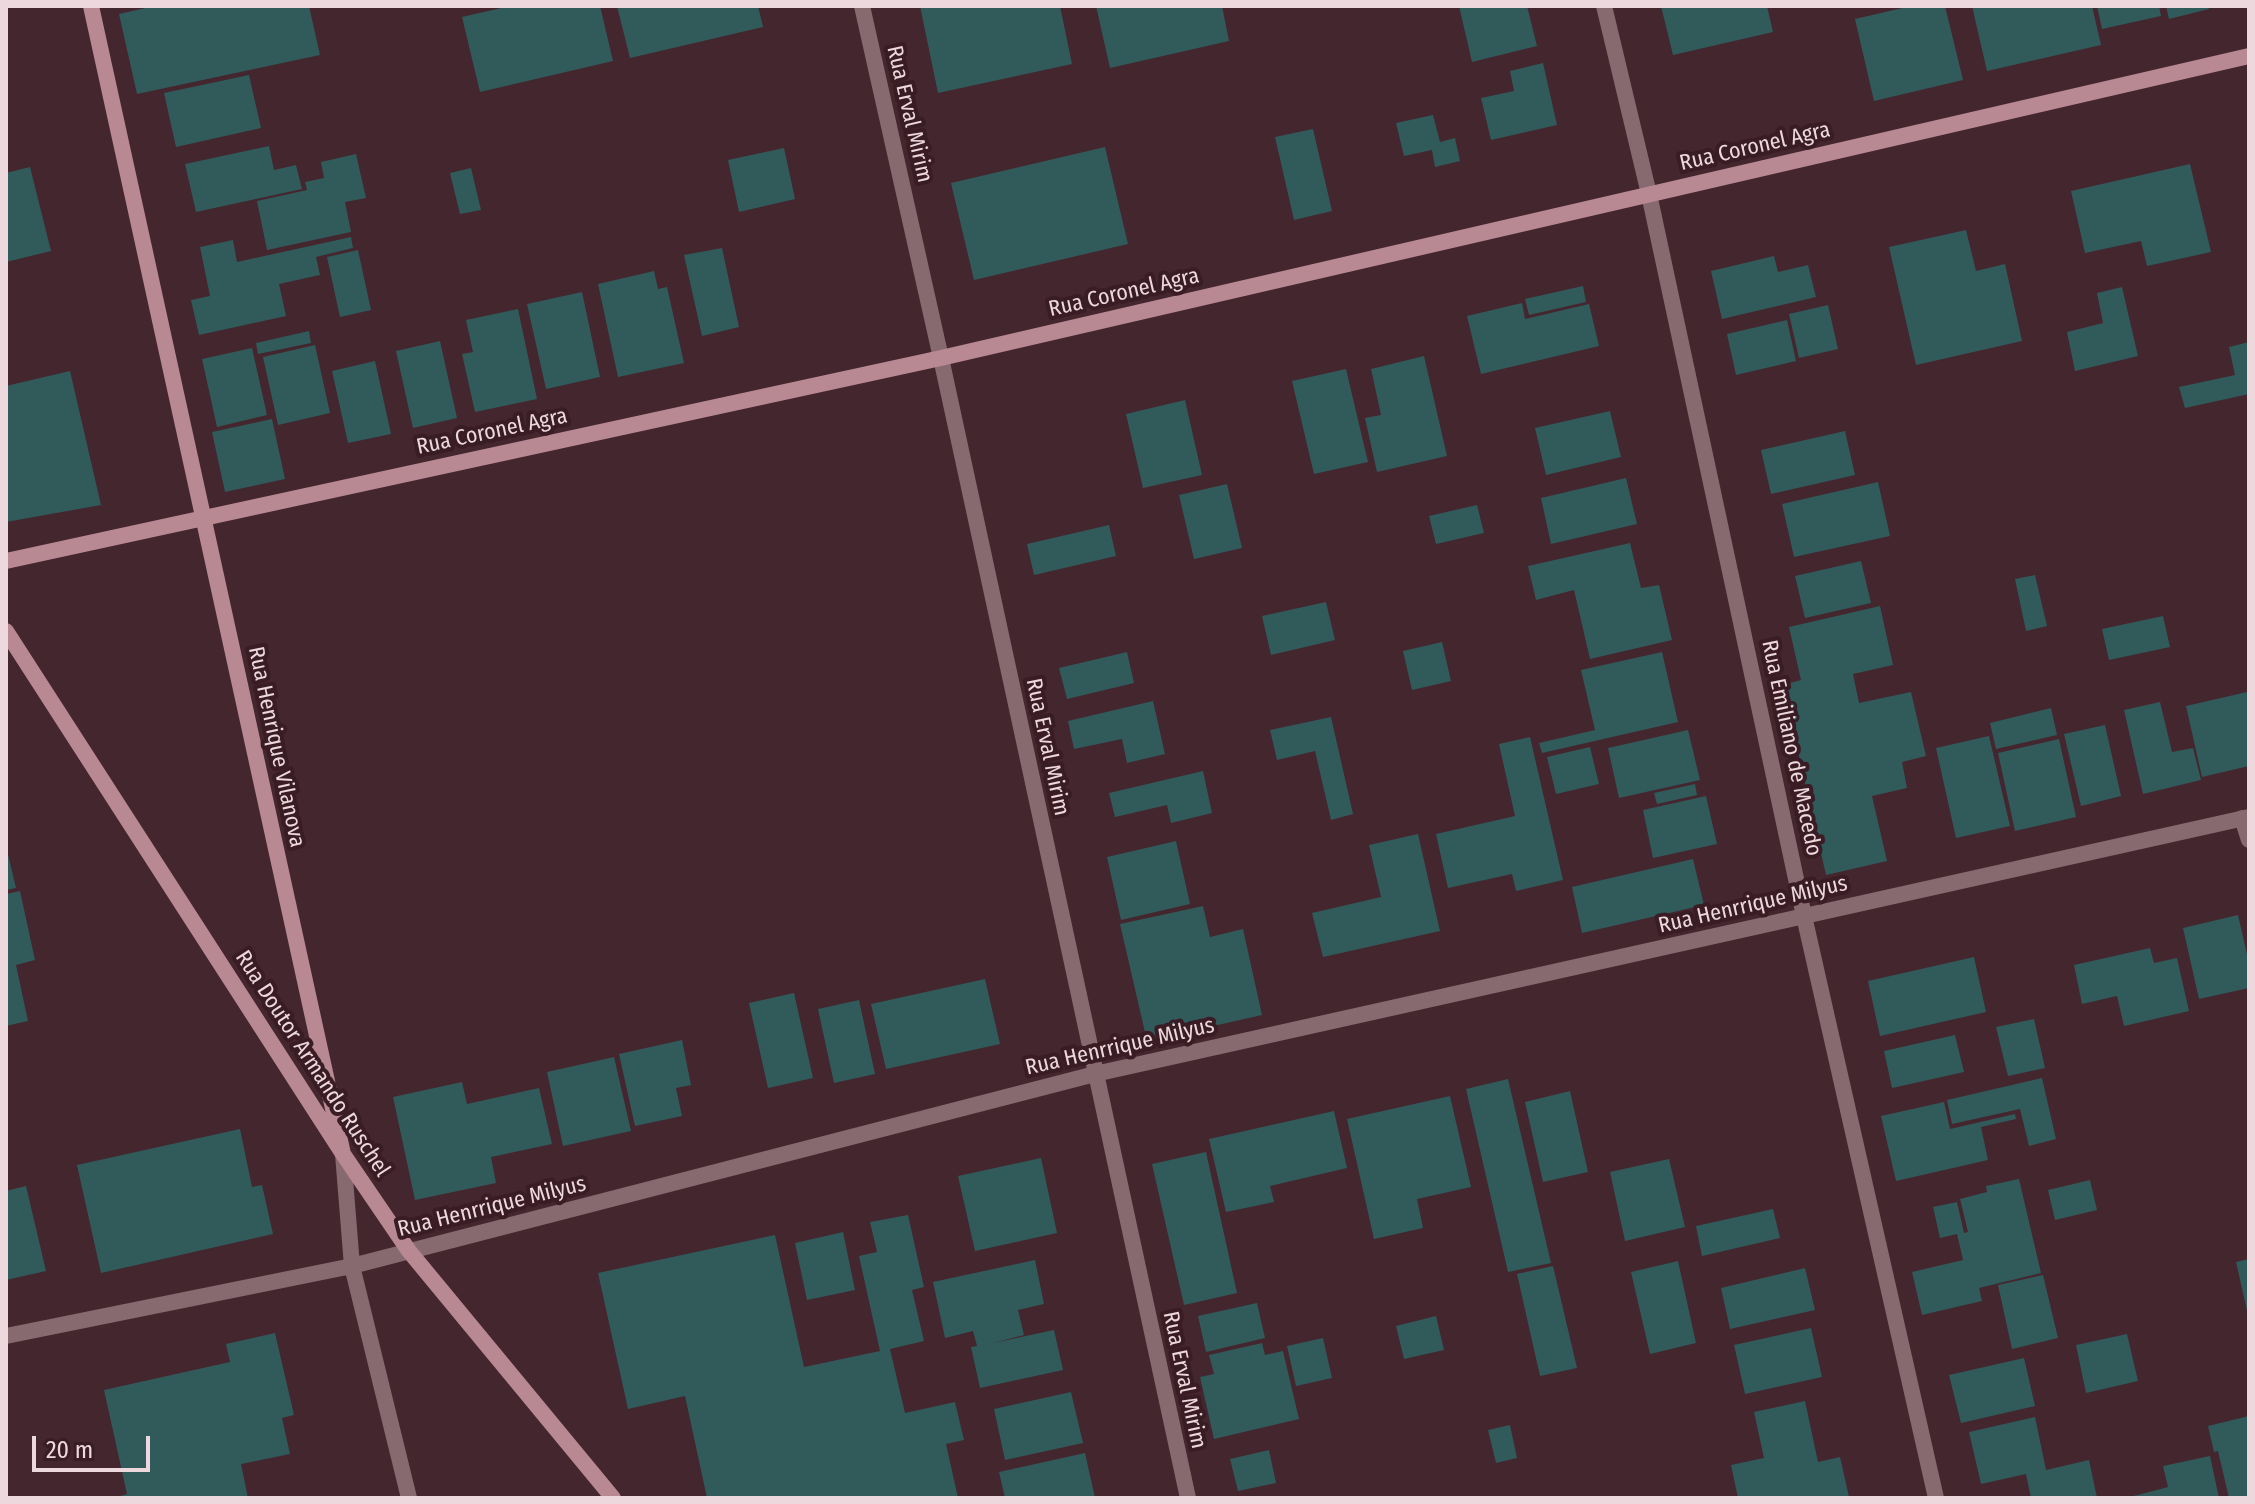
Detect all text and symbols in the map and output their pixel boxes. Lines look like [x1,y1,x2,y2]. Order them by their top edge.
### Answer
street label: Rua Erval Mirim [880,43,938,185]
street label: Rua Coronel Agra [1677,117,1833,177]
street label: Rua Coronel Agra [1046,263,1202,323]
street label: Rua Coronel Agra [414,403,570,461]
street label: Rua Emiliano de Macedo [1755,638,1827,858]
street label: Rua Henrique Vilanova [242,644,310,850]
street label: Rua Erval Mirim [1020,676,1074,818]
street label: Rua Henrrique Milyus [1656,870,1850,940]
street label: Rua Doutor Armando Ruschel [229,946,395,1182]
street label: Rua Henrrique Milyus [1023,1012,1217,1082]
street label: Rua Henrrique Milyus [395,1171,589,1243]
street label: Rua Erval Mirim [1157,1309,1211,1451]
scale bar [36,1420,154,1470]
text: 20 m [46,1436,93,1464]

